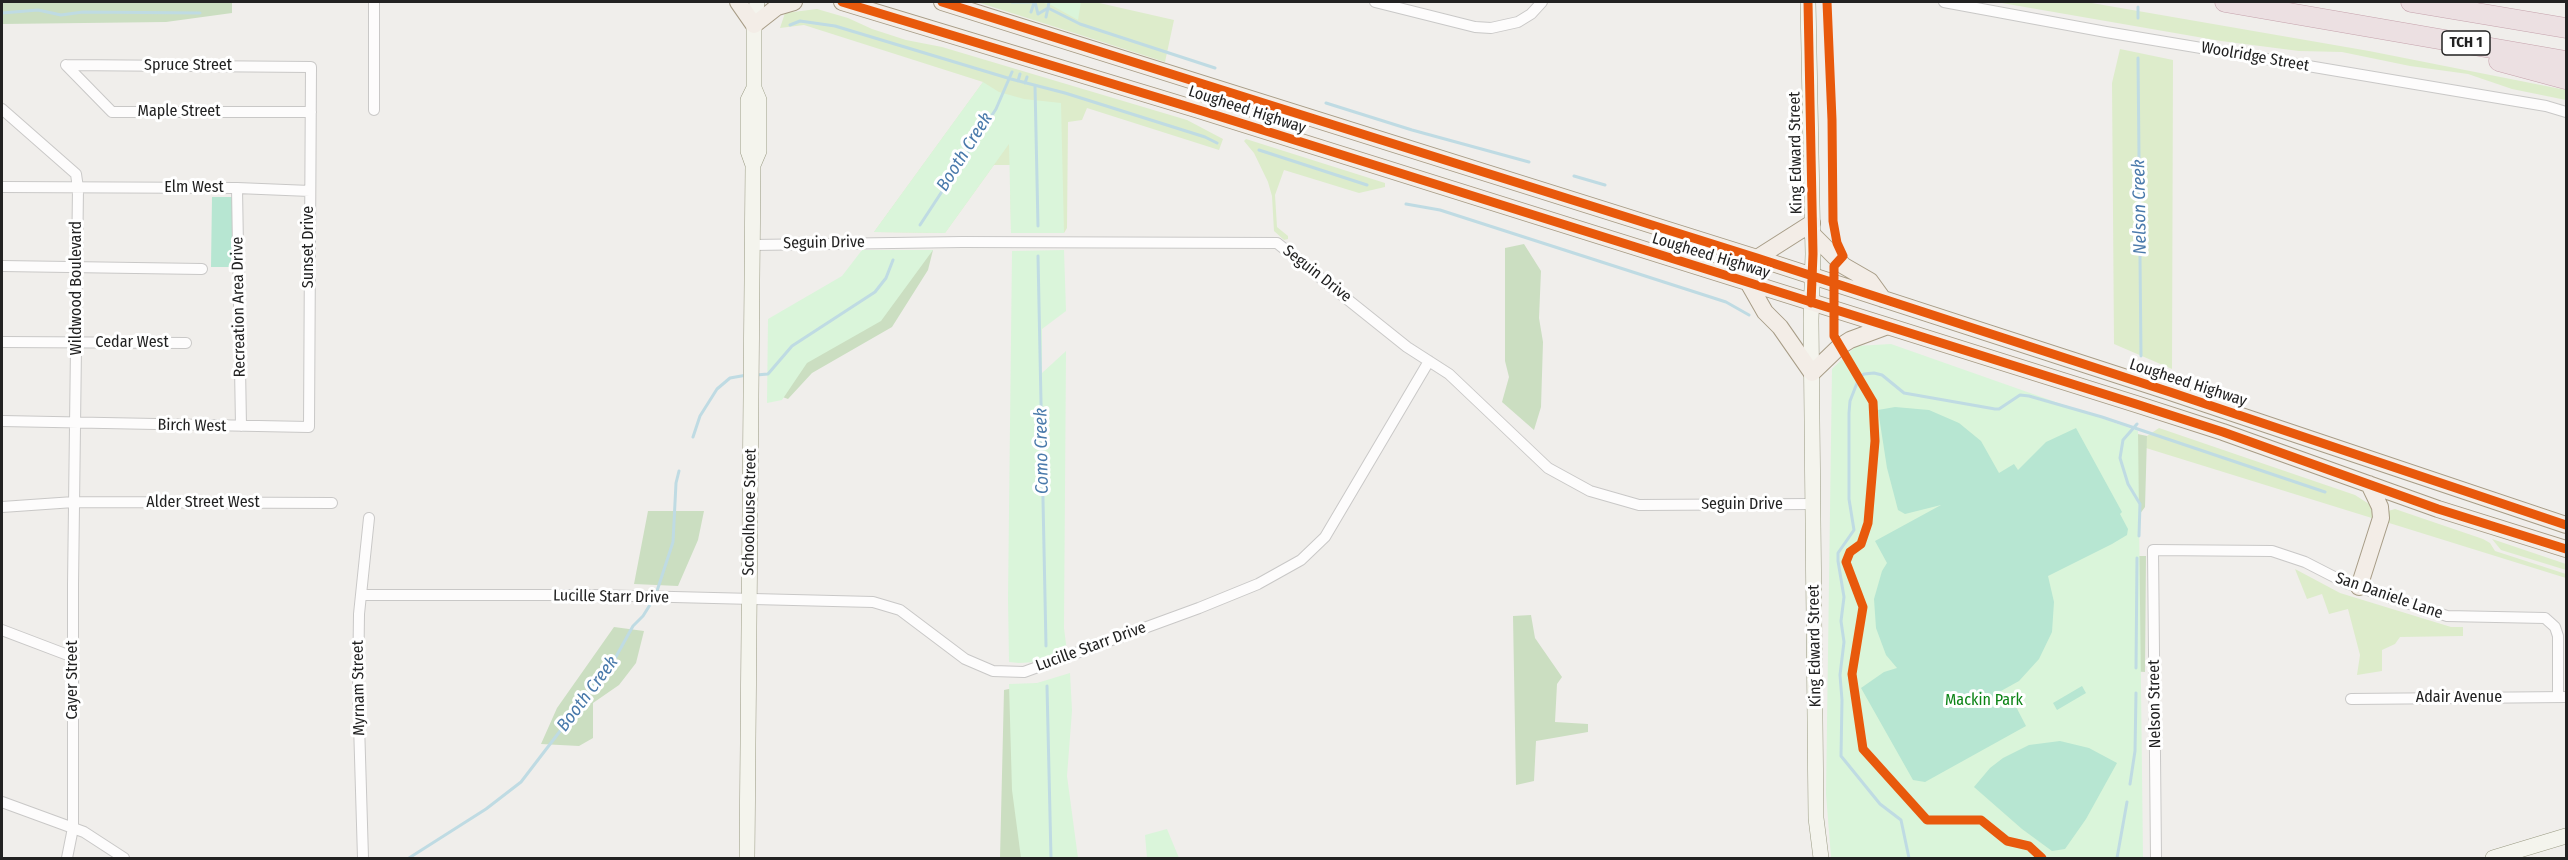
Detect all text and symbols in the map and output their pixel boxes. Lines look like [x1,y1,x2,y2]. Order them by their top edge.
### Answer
road number: TCH 1 [2442,31,2490,55]
street label: Woolridge Street [2199,38,2311,76]
street label: Spruce Street [144,56,232,76]
street label: Lougheed Highway [1186,82,1308,138]
street label: King Edward Street [1785,91,1807,215]
street label: Maple Street [138,102,220,122]
water label: Booth Creek [932,109,998,195]
water label: Nelson Creek [2128,159,2152,255]
street label: Elm West [164,178,224,198]
street label: Sunset Drive [299,206,319,288]
street label: Wildwood Boulevard [67,221,87,355]
street label: Lougheed Highway [1650,229,1772,283]
street label: Seguin Drive [783,233,865,253]
street label: Recreation Area Drive [228,237,250,377]
street label: Seguin Drive [1279,241,1355,307]
street label: Cedar West [95,333,169,353]
street label: Lougheed Highway [2127,355,2249,411]
water label: Como Creek [1030,408,1054,494]
street label: Birch West [157,416,227,436]
street label: Schoolhouse Street [739,448,761,576]
street label: Alder Street West [146,493,260,513]
street label: Seguin Drive [1701,495,1783,515]
street label: San Daniele Lane [2333,569,2445,623]
street label: King Edward Street [1804,584,1826,708]
street label: Lucille Starr Drive [553,586,669,608]
street label: Lucille Starr Drive [1033,618,1149,676]
street label: Cayer Street [63,640,83,720]
street label: Myrnam Street [349,640,369,736]
water label: Booth Creek [553,652,623,736]
street label: Nelson Street [2145,660,2165,748]
street label: Adair Avenue [2416,688,2502,708]
park label: Mackin Park [1945,691,2023,711]

